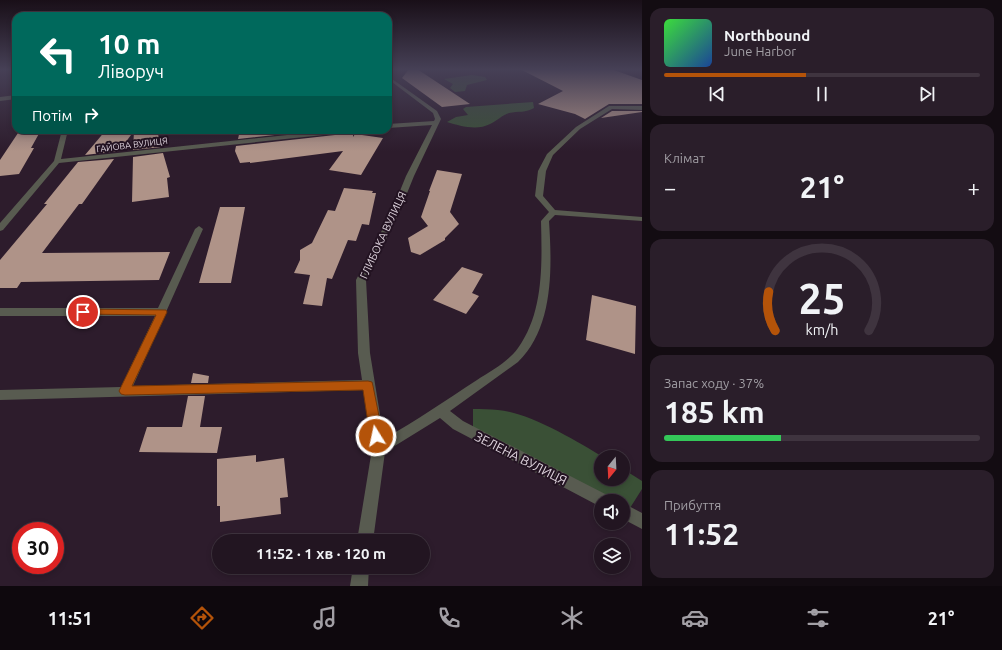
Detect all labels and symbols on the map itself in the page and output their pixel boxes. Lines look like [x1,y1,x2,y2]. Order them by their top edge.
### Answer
street label: ГАЙОВА ВУЛИЦЯ [96,135,168,154]
street label: ГЛИБОКА ВУЛИЦЯ [358,189,408,281]
pin [66,295,100,329]
position arrow [355,415,397,457]
street label: ЗЕЛЕНА ВУЛИЦЯ [473,429,569,487]
north arrow [594,450,630,486]
speed limit sign: 30 [12,522,64,574]

